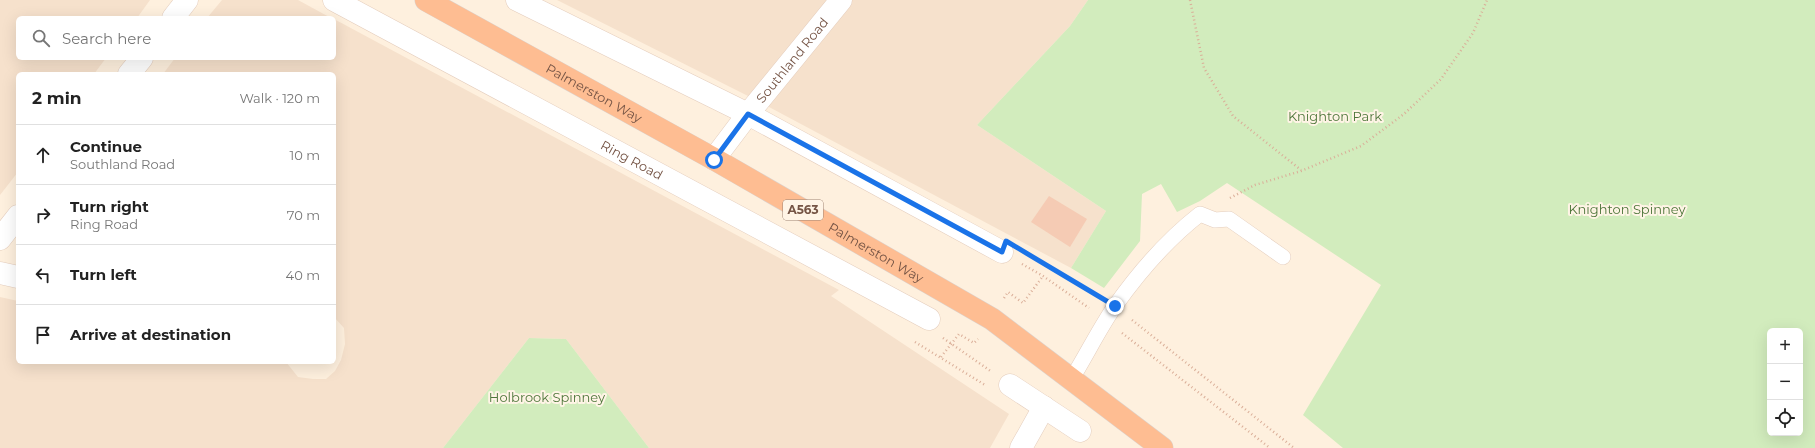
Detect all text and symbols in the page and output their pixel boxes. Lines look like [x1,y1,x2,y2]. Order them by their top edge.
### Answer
street label: Southland Road [753,14,831,106]
search box [16,16,336,60]
icon: search [30,27,52,49]
text: Search here [62,29,151,48]
street label: Palmerston Way [543,60,646,126]
text: 2 min [32,88,82,108]
text: Walk · 120 m [239,90,320,106]
park label: Knighton Park [1288,108,1382,124]
text: Continue [70,137,142,156]
street label: Ring Road [598,137,666,183]
icon: ahead [32,144,54,166]
text: 10 m [290,147,320,163]
route start [705,151,723,169]
text: Southland Road [70,156,175,172]
text: Turn right [70,197,149,216]
road number: A563 [783,200,823,220]
park label: Knighton Spinney [1568,201,1687,217]
icon: right [32,204,54,226]
text: 70 m [287,207,320,223]
text: Ring Road [70,216,138,232]
street label: Palmerston Way [826,219,927,286]
icon: left [32,264,54,286]
text: Turn left [70,265,137,284]
text: 40 m [286,267,320,283]
route end [1106,297,1124,315]
icon: arrive [32,324,54,346]
text: Arrive at destination [70,325,231,344]
map controls [1767,328,1803,436]
button: + [1767,328,1803,364]
button: − [1767,364,1803,400]
park label: Holbrook Spinney [489,389,606,405]
button: locate [1767,400,1803,436]

